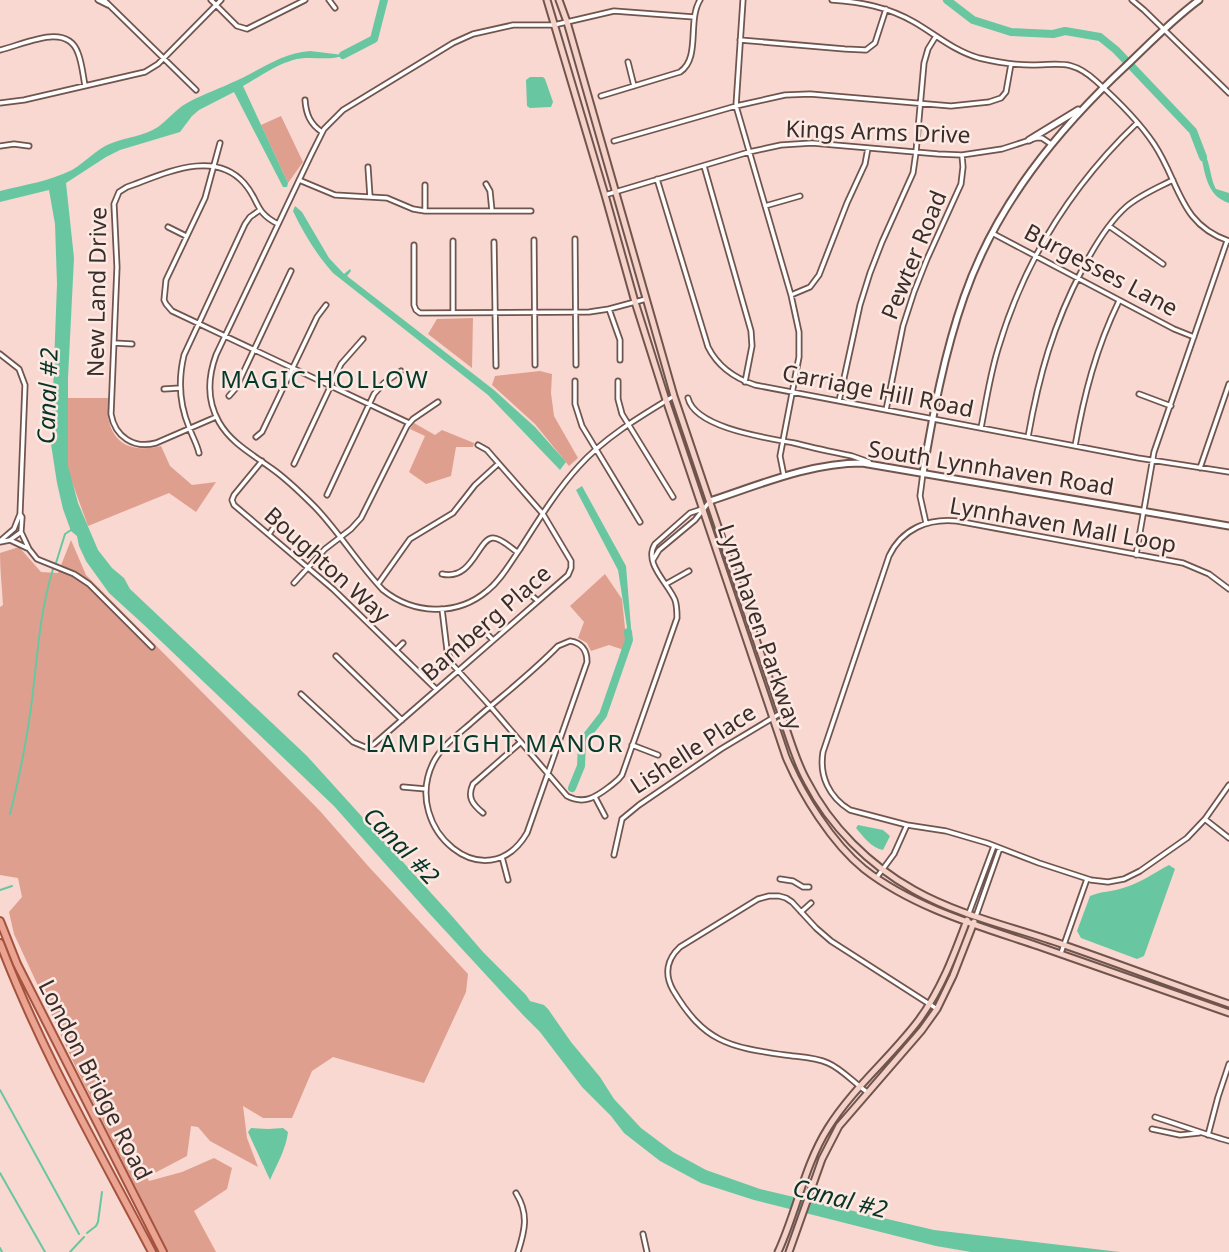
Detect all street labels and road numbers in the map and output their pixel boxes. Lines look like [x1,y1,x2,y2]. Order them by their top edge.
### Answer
street label: Kings Arms Drive [785,112,971,150]
street label: Pewter Road [873,185,953,324]
street label: New Land Drive [79,207,113,377]
street label: Burgesses Lane [1019,215,1184,323]
street label: Carriage Hill Road [780,356,977,424]
street label: South Lynnhaven Road [866,432,1116,502]
street label: Lynnhaven Mall Loop [947,488,1179,560]
street label: Boughton Way [258,499,398,630]
street label: Lynnhaven Parkway [711,520,811,734]
street label: Bamberg Place [413,557,557,688]
street label: Lishelle Place [623,696,761,801]
street label: London Bridge Road [31,974,160,1185]

